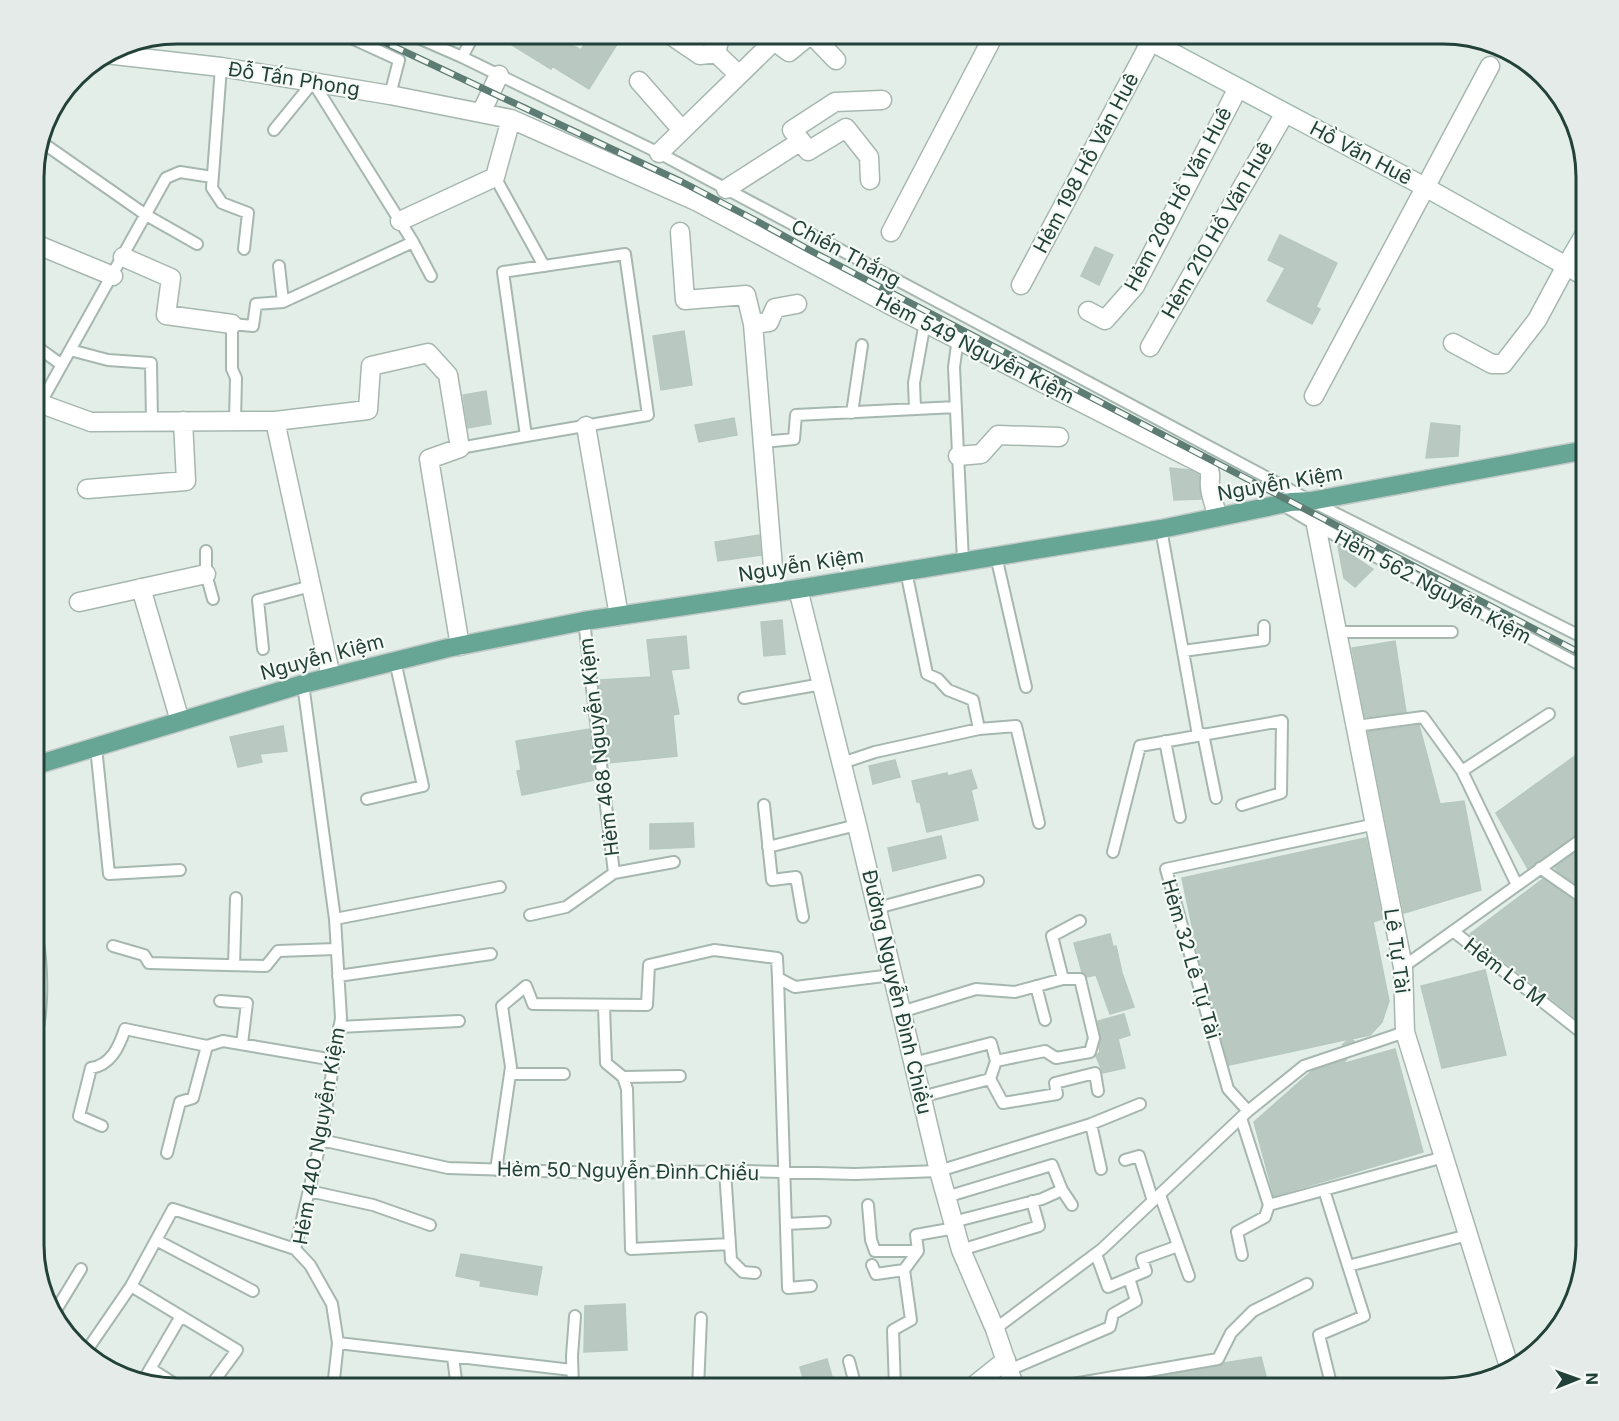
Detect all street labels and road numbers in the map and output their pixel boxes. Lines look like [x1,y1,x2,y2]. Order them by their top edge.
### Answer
street label: Đỗ Tấn Phong [227,57,361,101]
street label: Hẻm 198 Hồ Văn Huê [1028,69,1144,257]
street label: Hẻm 208 Hồ Văn Huê [1119,103,1237,295]
street label: Hồ Văn Huê [1306,116,1416,190]
street label: Hẻm 210 Hồ Văn Huê [1156,137,1278,323]
street label: Chiến Thắng [787,214,905,292]
street label: Hẻm 549 Nguyễn Kiệm [872,287,1078,409]
street label: Nguyễn Kiệm [1215,460,1345,506]
street label: Hẻm 562 Nguyễn Kiệm [1331,525,1535,649]
street label: Nguyễn Kiệm [736,543,866,587]
street label: Nguyễn Kiệm [258,629,386,685]
street label: Hẻm 468 Nguyễn Kiệm [574,636,624,858]
street label: Đường Nguyễn Đình Chiểu [857,867,937,1117]
street label: Hẻm 32 Lê Tự Tài [1157,876,1225,1042]
street label: Lê Tự Tài [1379,907,1415,995]
street label: Hẻm Lô M [1460,933,1550,1011]
street label: Hẻm 440 Nguyễn Kiệm [288,1025,350,1247]
street label: Hẻm 50 Nguyễn Đình Chiểu [497,1157,759,1185]

